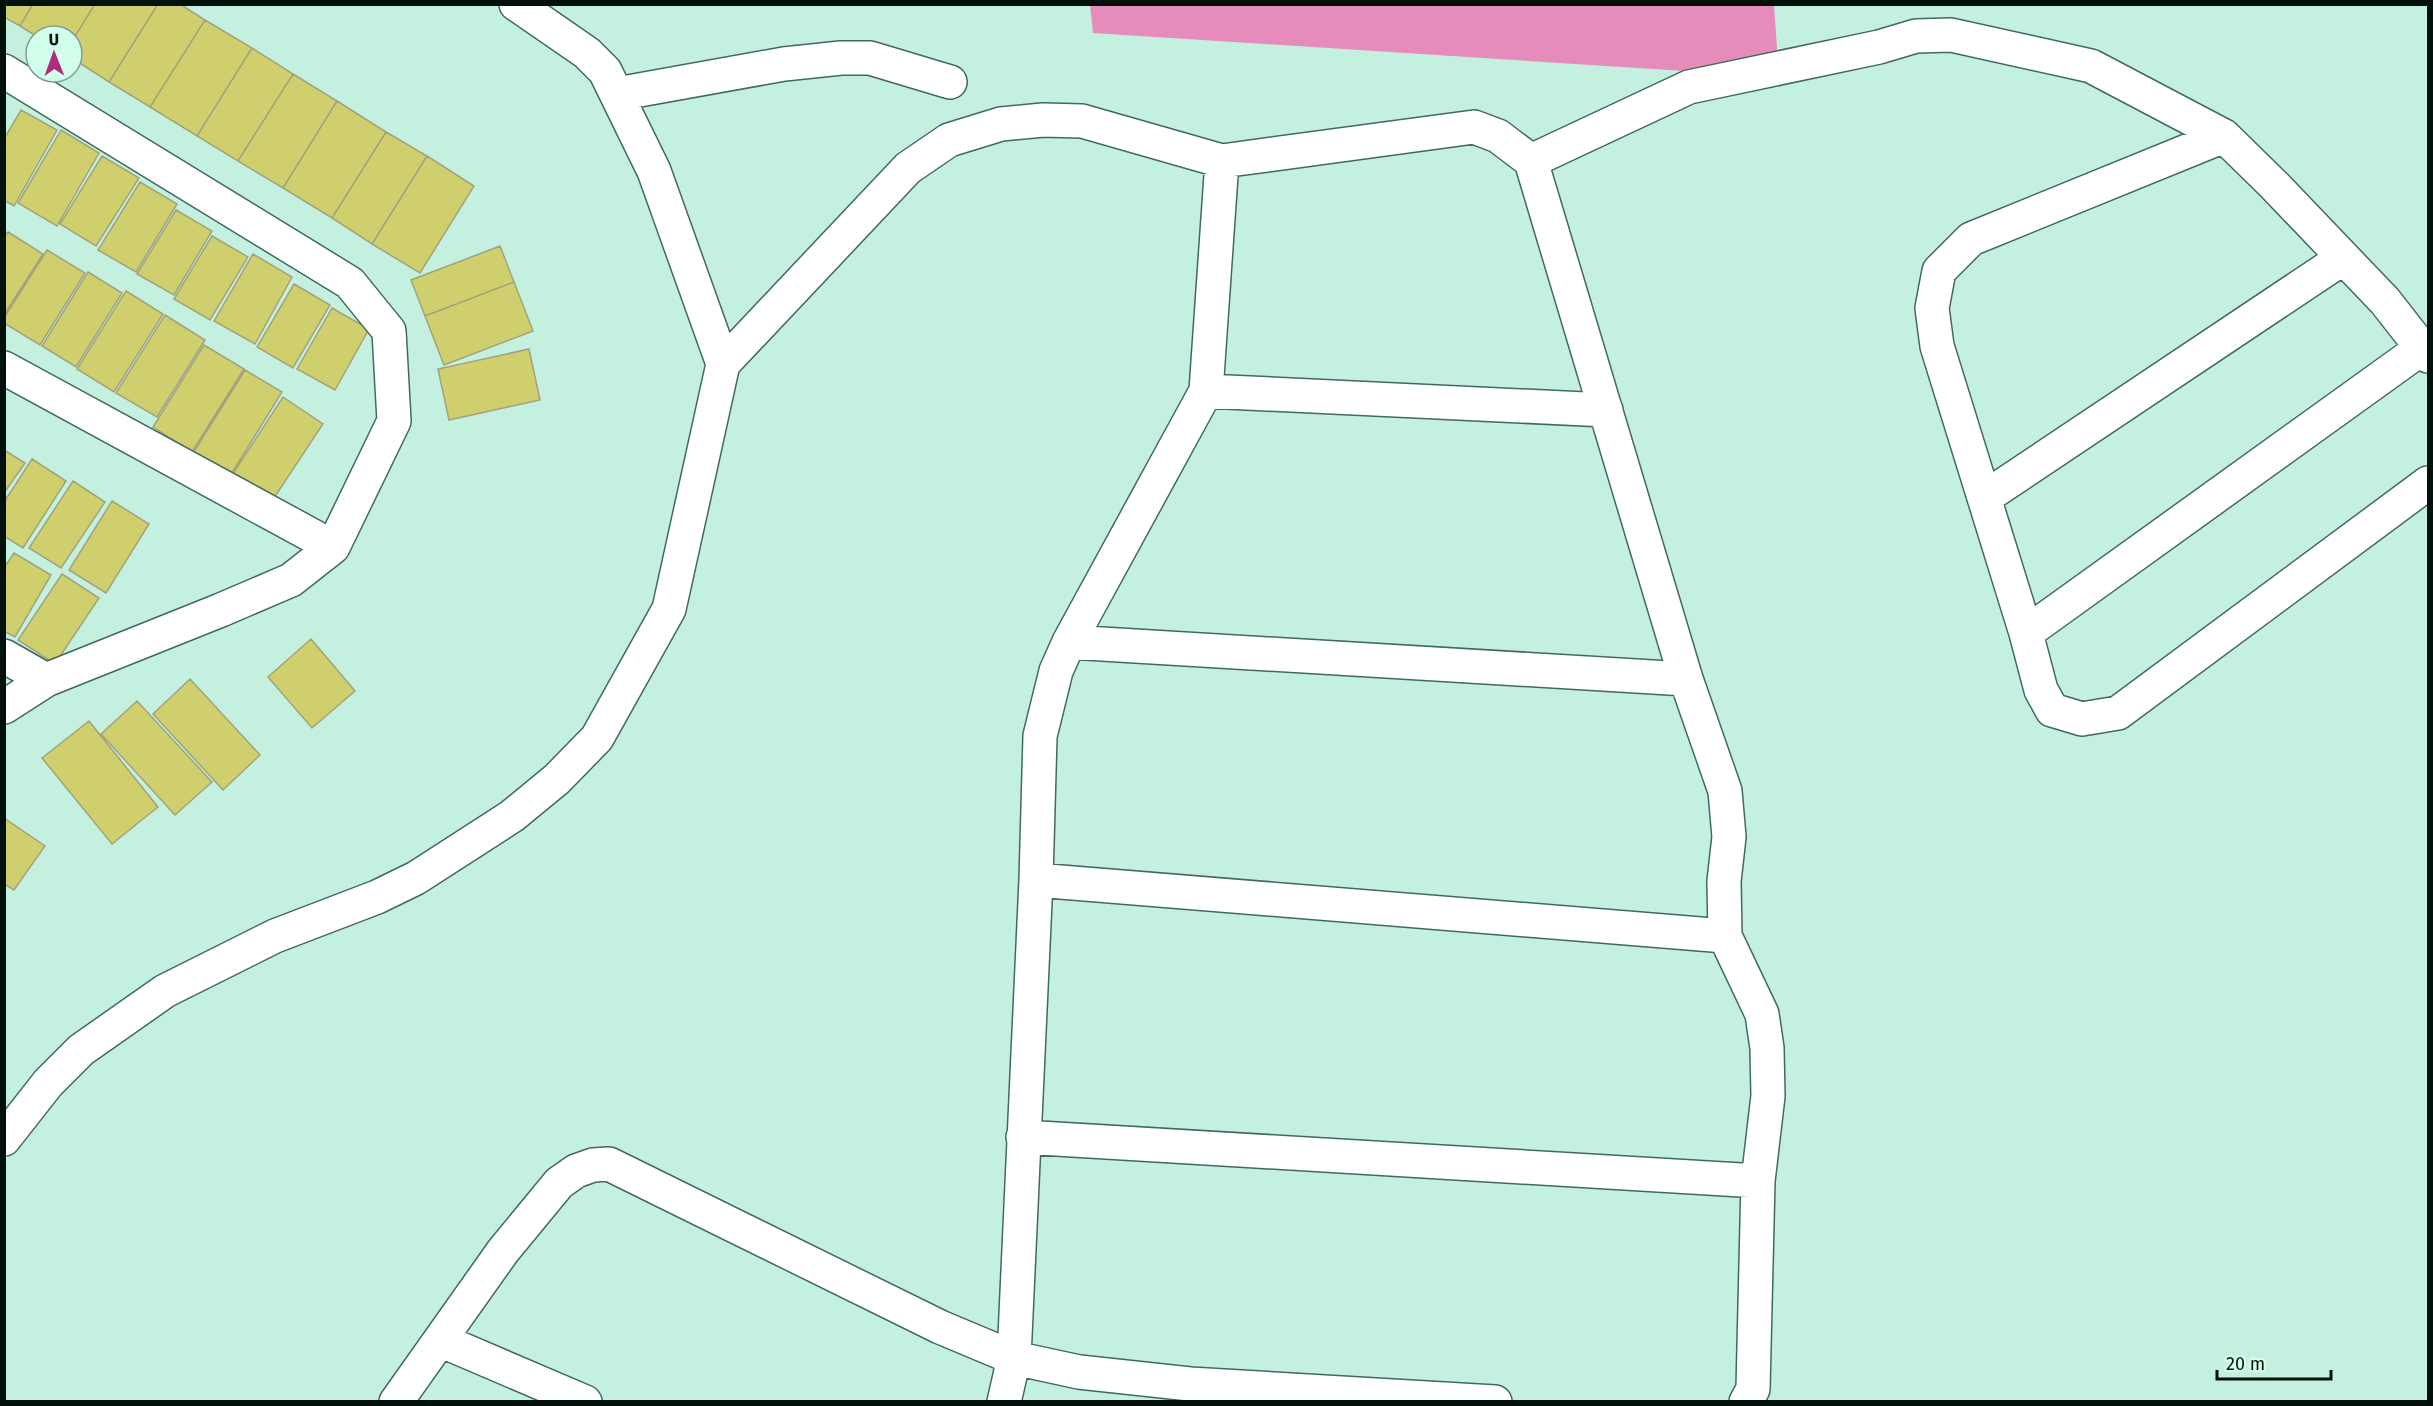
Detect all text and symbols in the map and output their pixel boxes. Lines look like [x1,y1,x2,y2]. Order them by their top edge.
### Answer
north arrow [24,24,84,84]
text: U [48,30,59,49]
scale bar [2217,1343,2331,1381]
text: 20 m [2226,1353,2265,1375]

